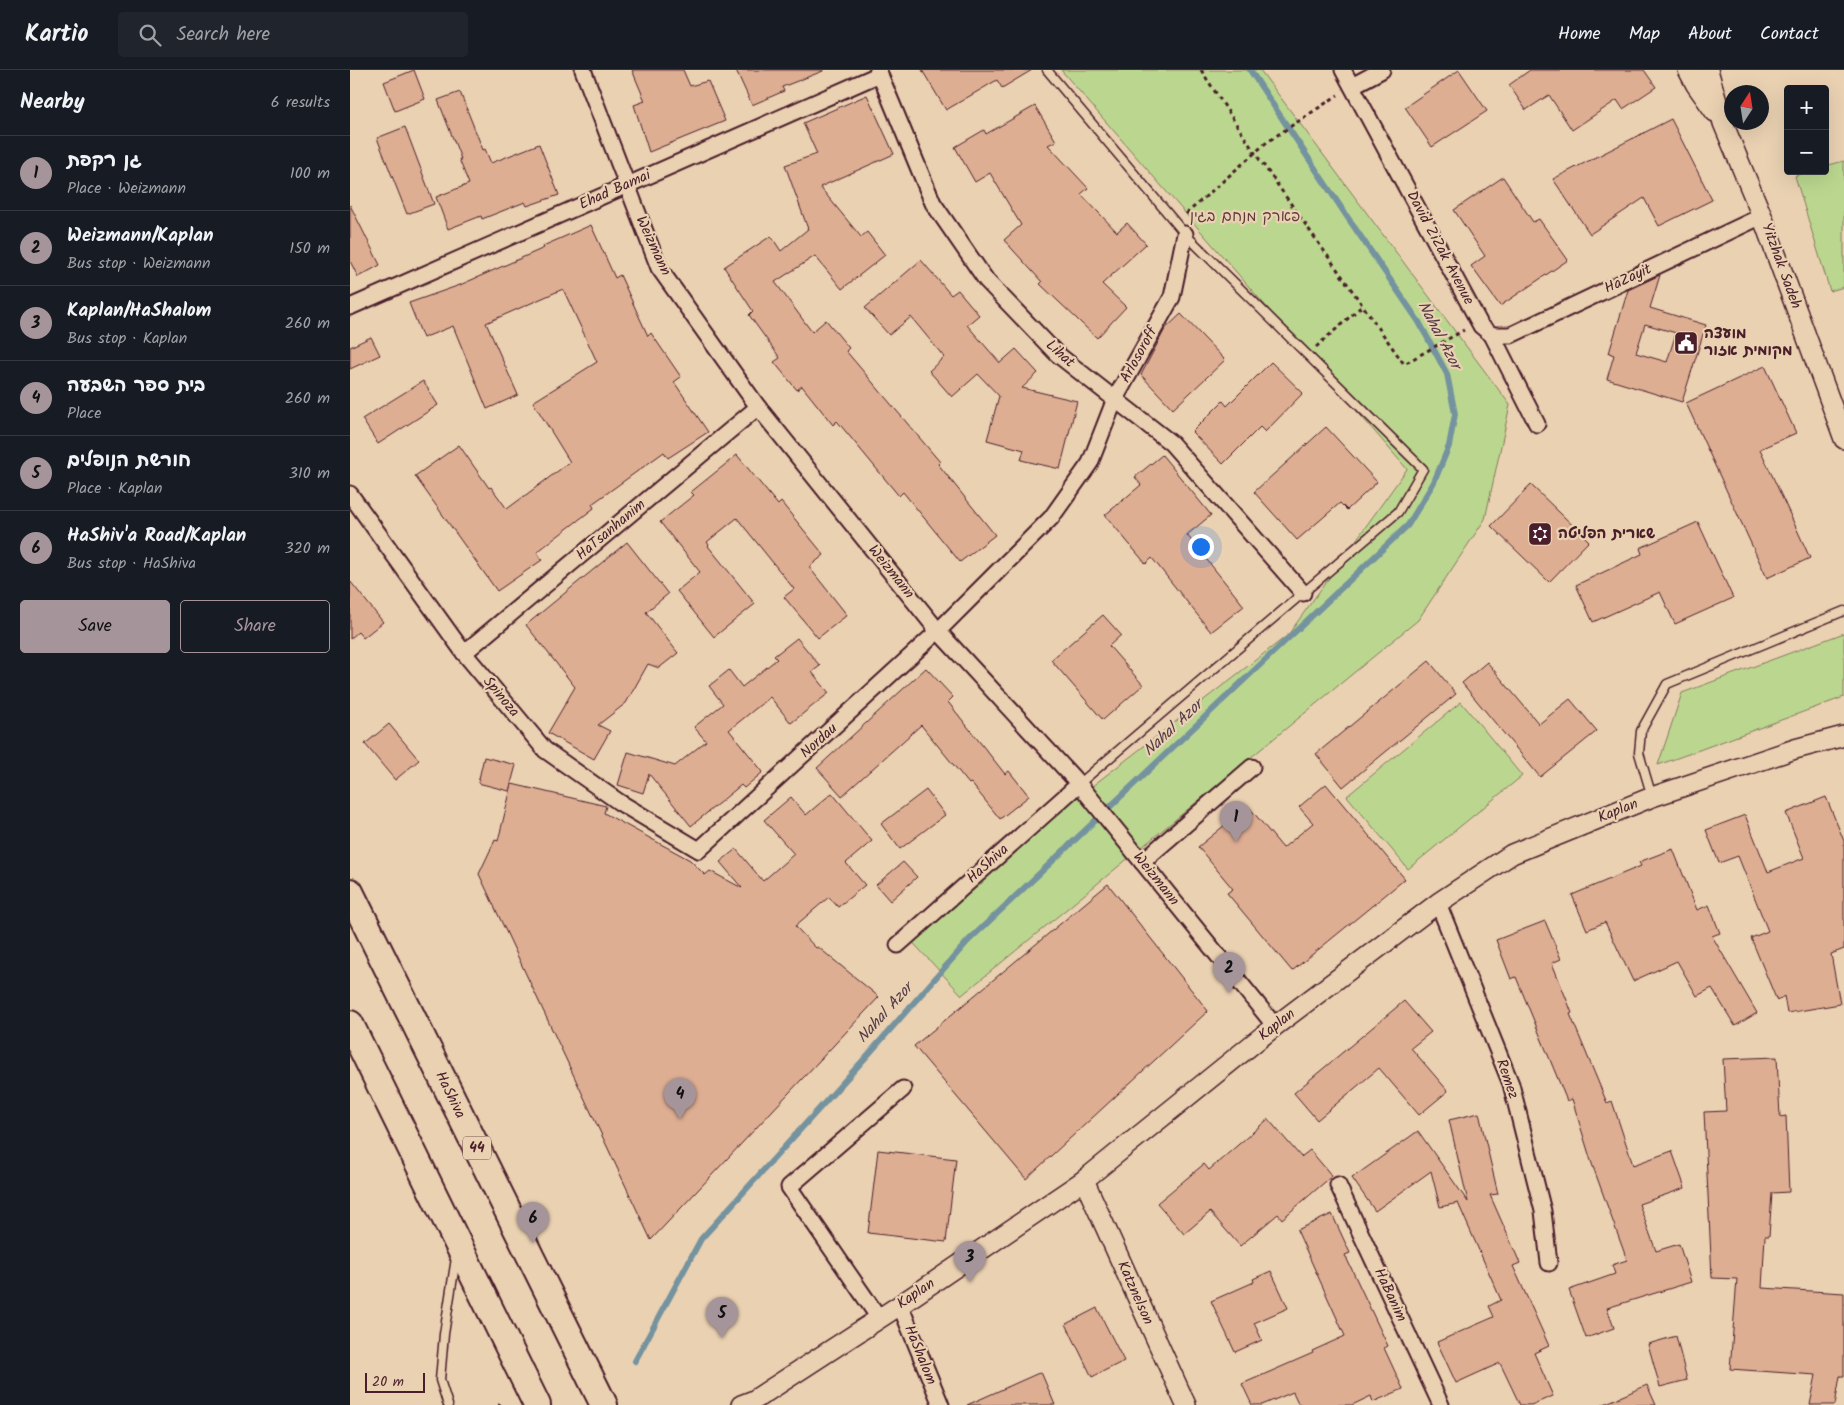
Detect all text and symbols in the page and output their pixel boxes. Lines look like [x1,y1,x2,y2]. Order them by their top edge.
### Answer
search box [118,12,468,57]
text: Kartio [25,15,88,54]
text: Search here [176,20,270,50]
text: Home [1558,20,1601,49]
text: Map [1629,20,1660,49]
text: About [1688,20,1732,49]
text: Contact [1760,20,1819,49]
icon: search [136,21,164,49]
north arrow [1724,85,1769,130]
map controls [1784,85,1829,175]
button: + [1784,85,1829,130]
text: Nearby [20,86,85,119]
text: 6 results [271,90,330,115]
button: − [1784,130,1829,175]
text: גן רקפת [67,146,142,176]
text: 1 [34,161,38,186]
text: 100 m [290,161,330,186]
street label: Ehad Bamai [575,163,656,217]
text: Place · Weizmann [67,176,186,201]
street label: David ZiZak Avenue [1400,187,1480,310]
park label: פארק מנחם בגין [1190,205,1300,229]
street label: Weizmann [629,212,677,280]
street label: Yitzhak Sadeh [1754,220,1808,312]
text: Weizmann/Kaplan [67,221,214,251]
text: 2 [31,236,41,261]
text: 150 m [289,236,330,261]
text: Bus stop · Weizmann [67,251,211,276]
street label: HaZayit [1600,258,1656,300]
text: Kaplan/HaShalom [67,296,211,326]
water label: Nahal Azor [1411,296,1469,377]
text: 3 [32,311,40,336]
text: 260 m [285,311,330,336]
street label: Arlosoroff [1114,321,1165,387]
place label: מועצה מקומית אזור [1704,322,1793,363]
text: Bus stop · Kaplan [67,326,187,351]
public building icon: מועצה מקומית אזור [1673,330,1699,356]
street label: Lihat [1040,334,1080,374]
text: בית ספר השבעה [67,371,205,401]
text: 4 [32,386,40,411]
text: 260 m [285,386,330,411]
text: Place [67,401,101,426]
text: חורשת הנופלים [67,446,191,476]
text: 5 [32,461,40,486]
text: 310 m [289,461,330,486]
text: Place · Kaplan [67,476,163,501]
street label: HaTsanhanim [571,493,651,567]
text: HaShiv'a Road/Kaplan [67,521,246,551]
synagogue icon: שארית הפליטה [1527,521,1553,547]
place label: שארית הפליטה [1558,522,1656,546]
your location [1188,534,1214,560]
text: 6 [32,536,40,561]
text: 320 m [284,536,330,561]
street label: Weizmann [862,540,920,604]
text: Bus stop · HaShiva [67,551,196,576]
button: Save [20,600,170,653]
button: Share [180,600,330,653]
street label: Spinoza [477,671,525,723]
water label: Nahal Azor [1137,691,1211,762]
street label: Nordau [795,717,843,765]
street label: Kaplan [1594,792,1642,830]
pin: 1 [1220,801,1252,842]
street label: HaShiva [961,838,1015,890]
street label: Weizmann [1127,847,1185,911]
pin: 2 [1213,952,1245,993]
water label: Nahal Azor [851,974,922,1049]
street label: Kaplan [1253,1003,1301,1047]
street label: Remez [1489,1056,1525,1103]
street label: HaShiva [428,1067,472,1123]
pin: 4 [664,1078,696,1119]
road number: 44 [463,1136,491,1160]
pin: 6 [517,1202,549,1243]
pin: 3 [954,1241,986,1282]
street label: Katznelson [1110,1257,1160,1329]
street label: HaBanim [1367,1264,1413,1326]
street label: Kaplan [892,1272,940,1316]
pin: 5 [706,1297,738,1338]
street label: HaShalom [897,1322,943,1389]
scale bar [365,1370,425,1393]
text: 20 m [372,1371,404,1393]

